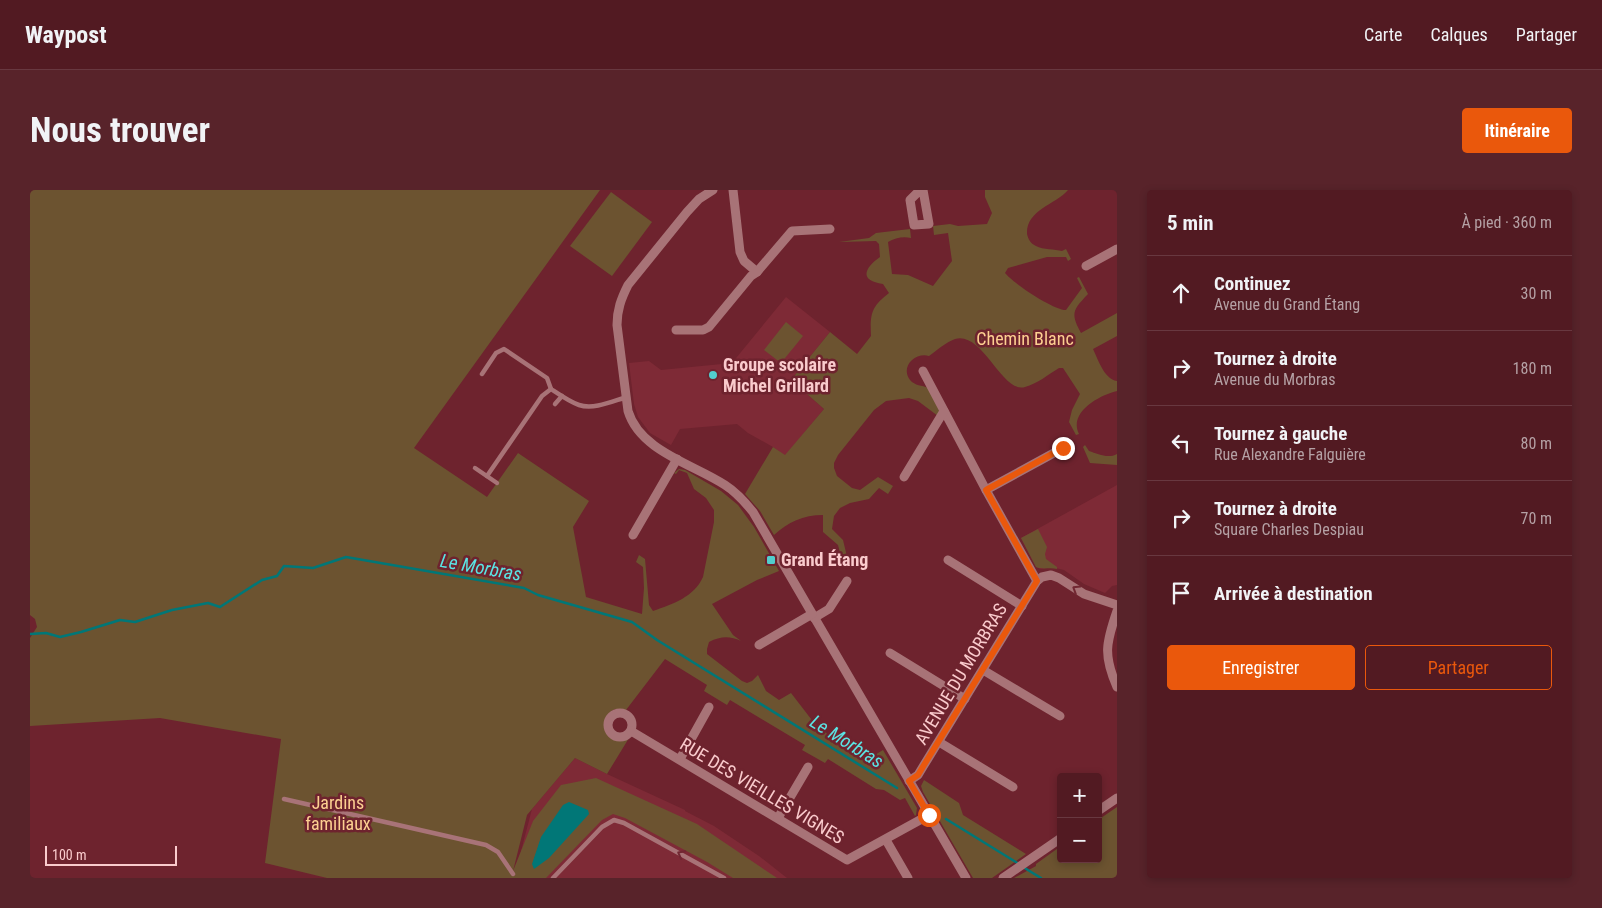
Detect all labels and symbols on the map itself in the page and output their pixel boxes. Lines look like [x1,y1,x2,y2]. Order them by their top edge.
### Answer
park label: Chemin Blanc [976,328,1074,349]
place label: Groupe scolaire Michel Grillard [723,354,836,396]
marker: Groupe scolaire Michel Grillard [707,369,719,381]
route end [1052,437,1075,460]
water label: Le Morbras [438,549,523,586]
place label: Grand Étang [781,549,868,570]
marker: Grand Étang [765,554,777,566]
one-way arrow [1072,586,1082,595]
street label: AVENUE DU MORBRAS [910,600,1011,748]
water label: Le Morbras [806,710,888,773]
street label: RUE DES VIEILLES VIGNES [676,733,848,848]
park label: Jardins familiaux [305,792,371,834]
route start [918,804,941,827]
scale bar [45,843,178,866]
one-way arrow [678,850,687,860]

